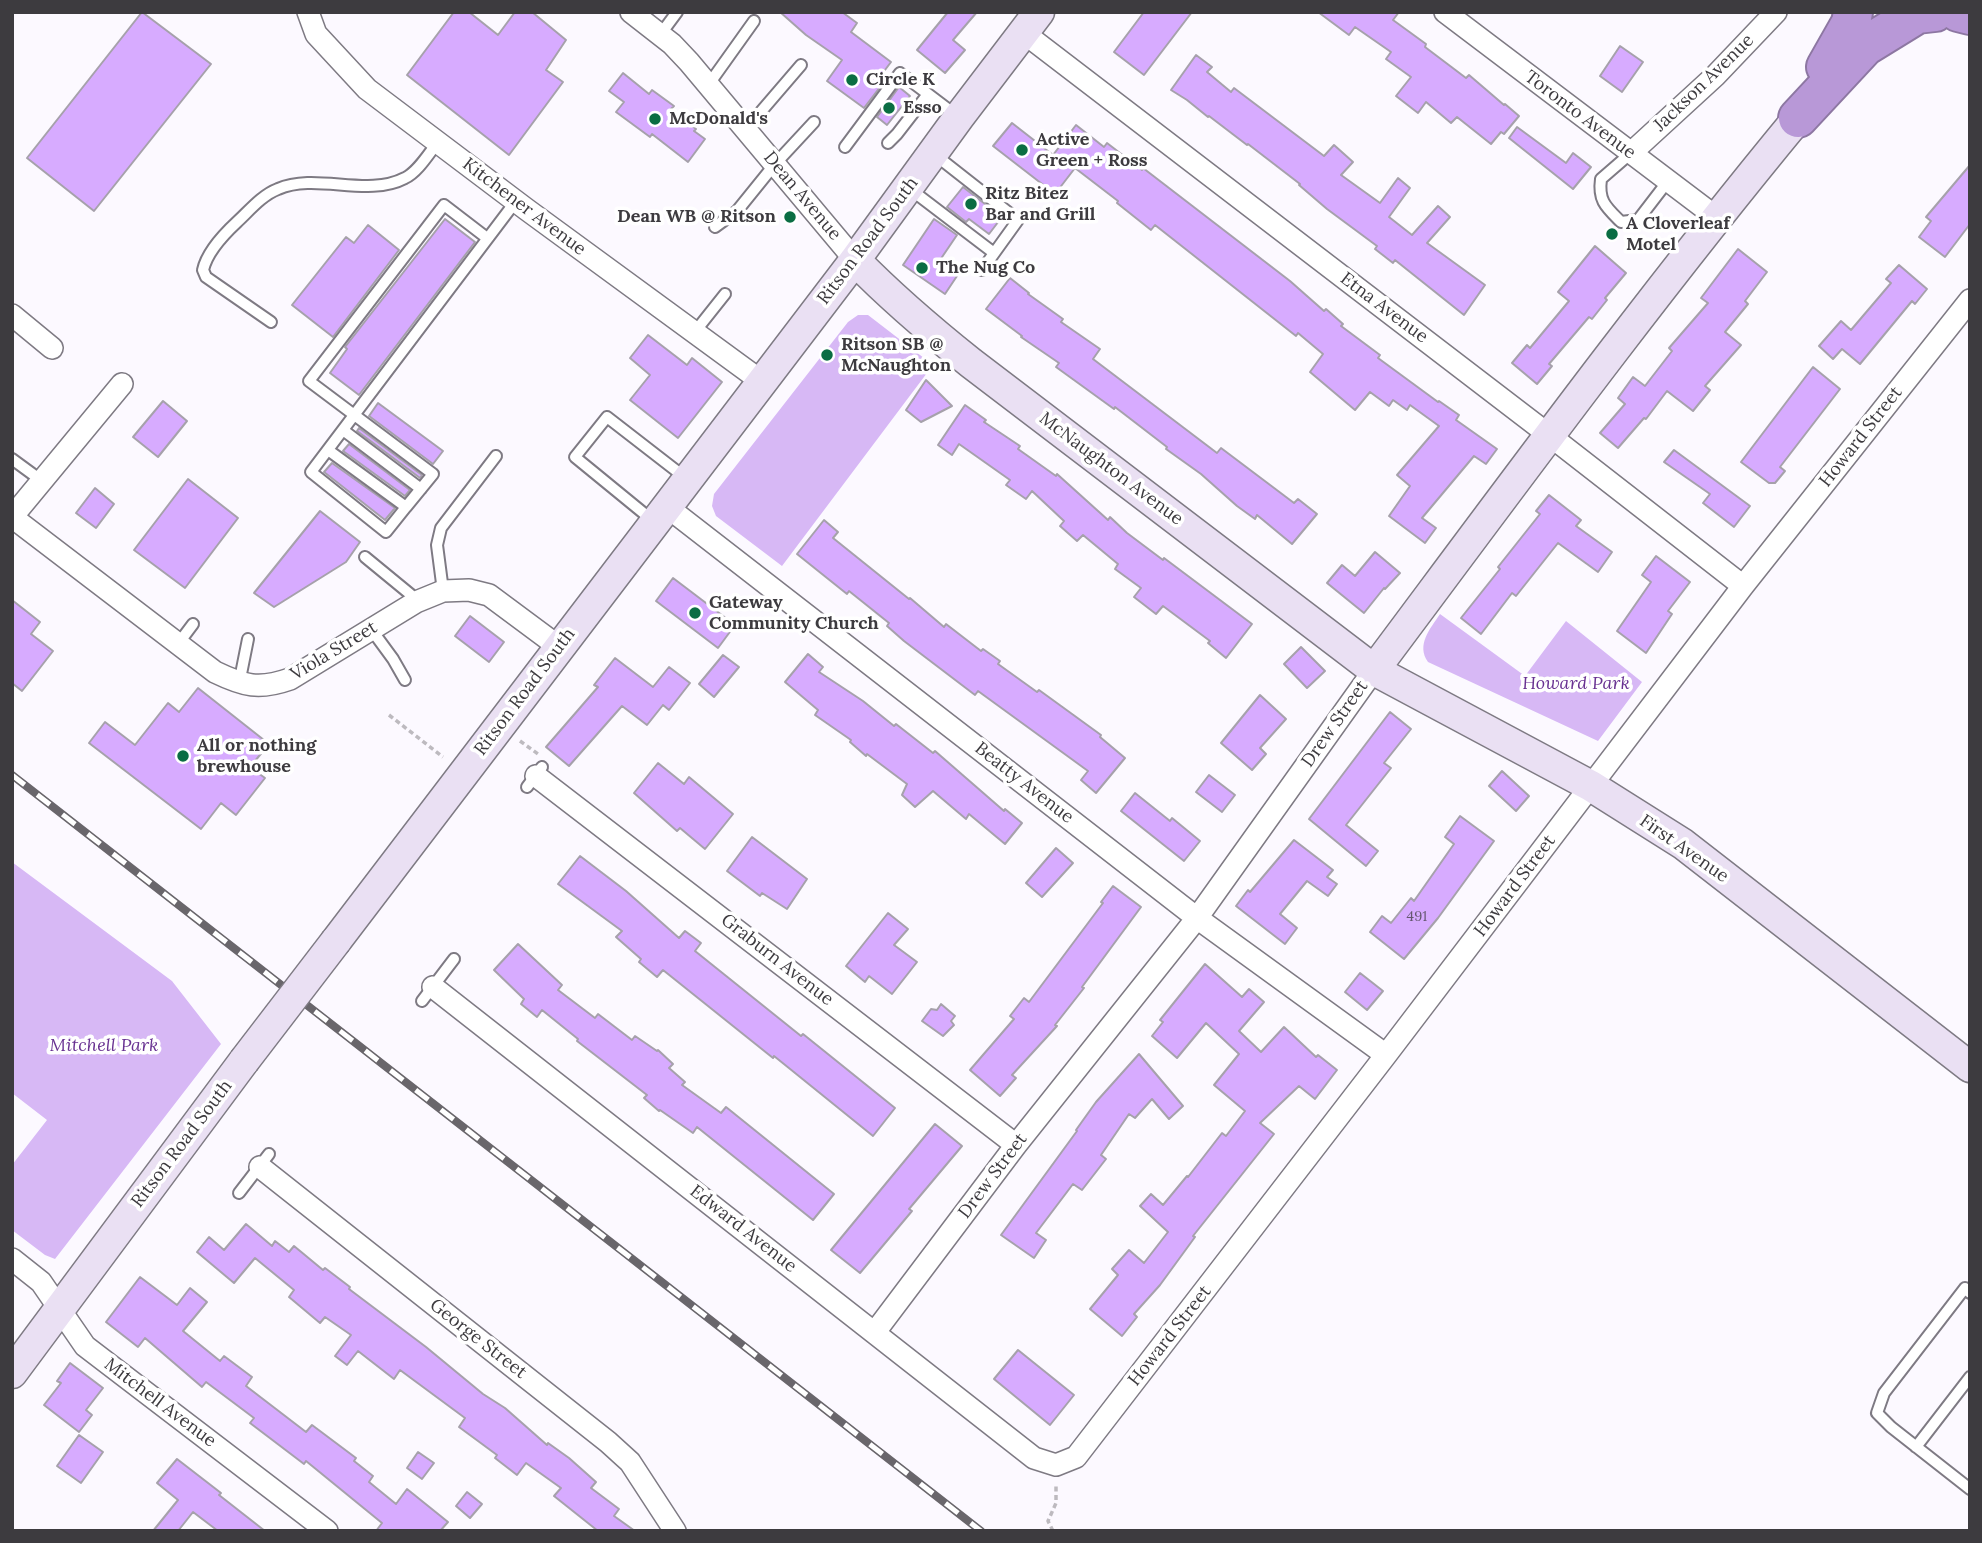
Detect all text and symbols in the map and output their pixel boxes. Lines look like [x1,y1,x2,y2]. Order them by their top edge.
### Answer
street label: Jackson Avenue [1650,30,1758,136]
street label: Toronto Avenue [1520,66,1640,164]
place label: Circle K [866,69,935,91]
marker: Circle K [844,72,860,88]
place label: Esso [903,97,942,119]
marker: Esso [881,100,897,116]
place label: McDonald's [669,108,768,130]
marker: McDonald's [647,111,663,127]
place label: Active Green + Ross [1036,129,1148,172]
marker: Active Green + Ross [1014,142,1030,158]
street label: Dean Avenue [759,147,845,245]
street label: Kitchener Avenue [458,154,590,260]
street label: Ritson Road South [813,173,923,309]
place label: Ritz Bitez Bar and Grill [985,183,1095,226]
marker: Ritz Bitez Bar and Grill [963,196,979,212]
place label: Dean WB @ Ritson [617,206,776,228]
marker: Dean WB @ Ritson [782,209,798,225]
place label: A Cloverleaf Motel [1626,213,1730,256]
marker: A Cloverleaf Motel [1604,226,1620,242]
place label: The Nug Co [936,257,1035,279]
marker: The Nug Co [914,260,930,276]
street label: Etna Avenue [1336,268,1432,348]
place label: Ritson SB @ McNaughton [841,334,951,376]
marker: Ritson SB @ McNaughton [819,347,835,363]
street label: Howard Street [1815,382,1907,492]
street label: McNaughton Avenue [1035,408,1187,530]
place label: Gateway Community Church [709,592,879,634]
marker: Gateway Community Church [687,605,703,621]
street label: Viola Street [287,617,381,685]
street label: Ritson Road South [470,624,580,760]
park label: Howard Park [1522,673,1630,695]
street label: Drew Street [1297,676,1373,772]
place label: All or nothing brewhouse [197,735,316,778]
street label: Beatty Avenue [970,738,1078,828]
marker: All or nothing brewhouse [175,748,191,764]
street label: First Avenue [1635,810,1733,888]
street label: Howard Street [1470,831,1560,941]
street label: Graburn Avenue [717,909,837,1011]
house number: 491 [1407,909,1427,925]
park label: Mitchell Park [50,1035,158,1057]
street label: Ritson Road South [127,1076,237,1212]
street label: Drew Street [954,1129,1032,1223]
street label: Edward Avenue [685,1181,801,1277]
street label: Howard Street [1124,1281,1216,1391]
street label: George Street [425,1294,531,1384]
street label: Mitchell Avenue [100,1354,220,1452]

